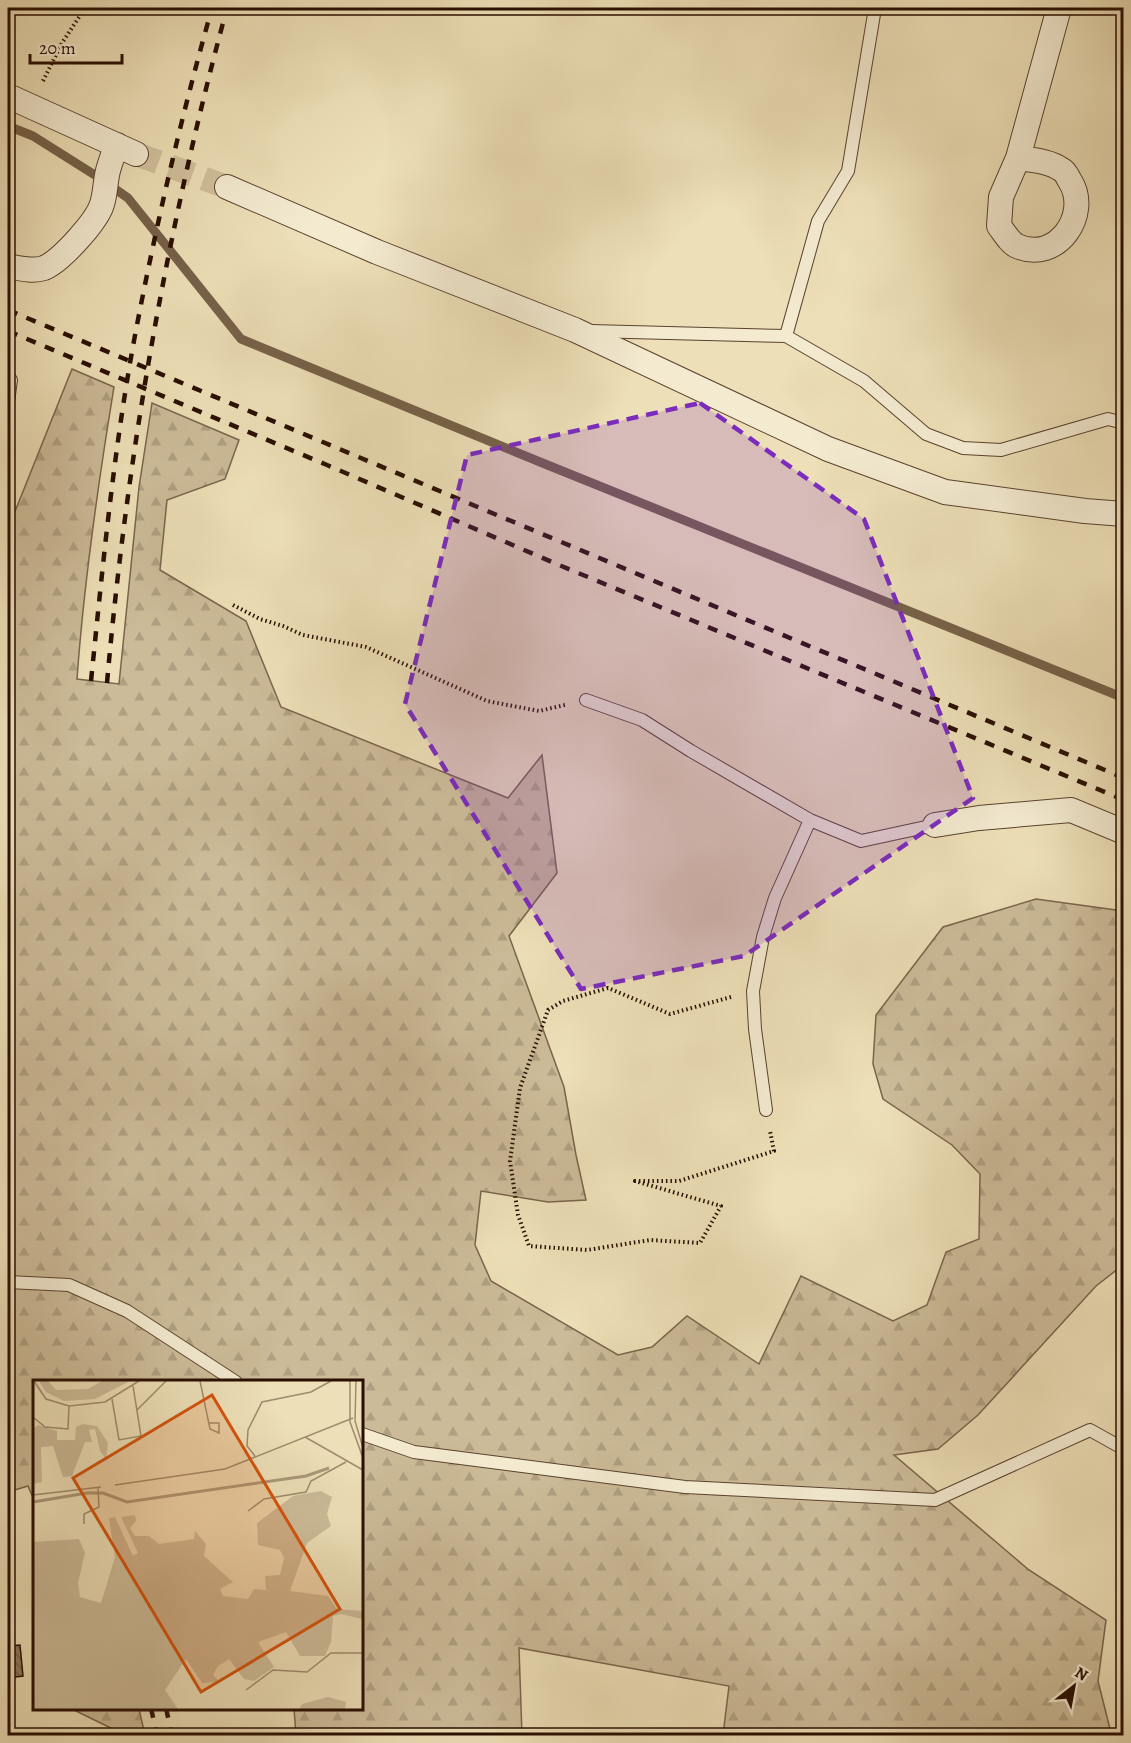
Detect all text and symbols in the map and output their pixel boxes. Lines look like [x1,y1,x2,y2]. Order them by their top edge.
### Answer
scale bar [30,27,122,65]
text: 20 m [39,36,76,60]
inset map [33,1380,363,1710]
north arrow [1044,1656,1104,1716]
text: N [1071,1662,1092,1687]

